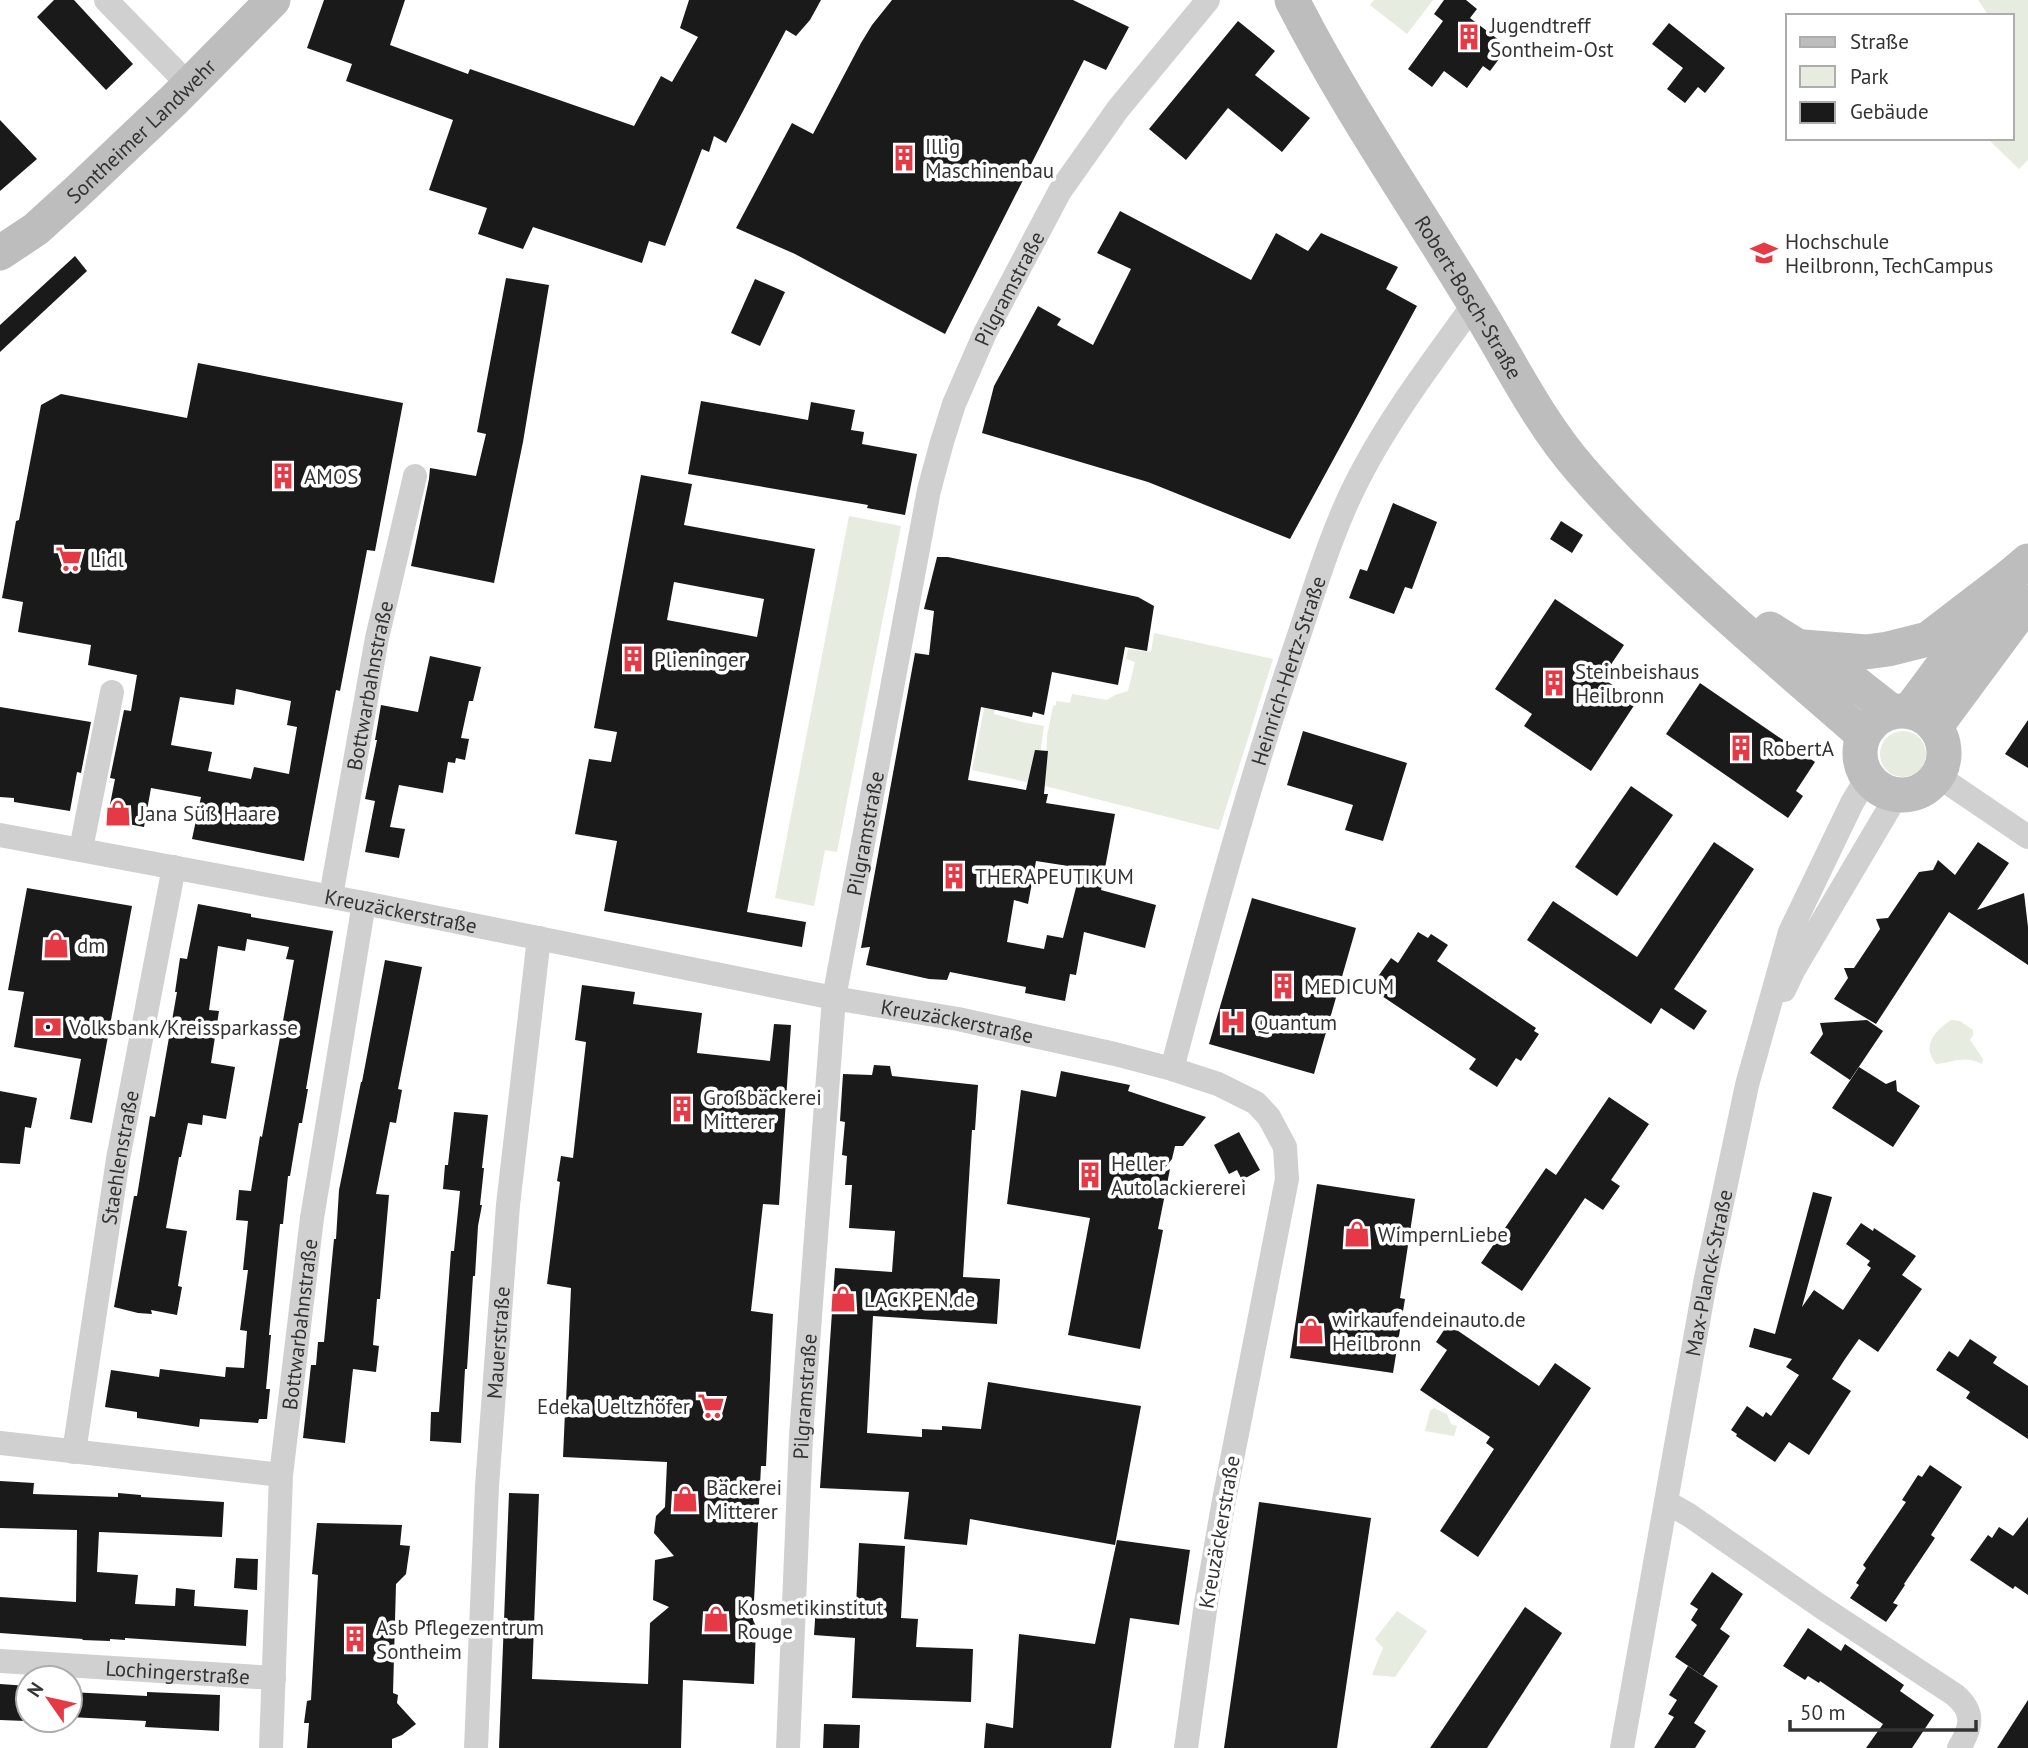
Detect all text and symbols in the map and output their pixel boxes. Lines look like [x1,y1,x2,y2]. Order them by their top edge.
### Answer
place label: Jugendtreff Sontheim-Ost [1489,12,1614,63]
legend [1786,14,2014,140]
building icon: Jugendtreff Sontheim-Ost [1454,22,1484,52]
text: Straße [1850,28,1909,55]
street label: Sontheimer Landwehr [60,52,221,209]
text: Park [1850,63,1889,90]
text: Gebäude [1850,98,1929,125]
place label: Illig Maschinenbau [925,133,1054,184]
building icon: Illig Maschinenbau [889,143,919,173]
street label: Robert-Bosch-Straße [1409,210,1529,384]
street label: Pilgramstraße [968,226,1050,350]
place label: Hochschule Heilbronn, TechCampus [1785,228,1993,279]
school or university icon: Hochschule Heilbronn, TechCampus [1749,238,1779,268]
building icon: AMOS [268,461,298,491]
place label: AMOS [304,463,358,490]
supermarket icon: Lidl [54,544,84,574]
place label: Lidl [90,546,124,573]
street label: Heinrich-Hertz-Straße [1244,572,1331,769]
street label: Bottwarbahnstraße [340,598,399,772]
building icon: Plieninger [618,644,648,674]
place label: Plieninger [654,646,746,673]
place label: Steinbeishaus Heilbronn [1575,658,1699,709]
building icon: Steinbeishaus Heilbronn [1539,668,1569,698]
building icon: RobertA [1726,733,1756,763]
place label: RobertA [1762,735,1835,762]
street label: Pilgramstraße [840,769,890,898]
shop icon: Jana Süß Haare [103,798,133,828]
place label: Jana Süß Haare [138,800,276,827]
building icon: THERAPEUTIKUM [939,861,969,891]
place label: THERAPEUTIKUM [975,863,1134,890]
street label: Kreuzäckerstraße [322,882,480,939]
shop icon: dm [41,930,71,960]
place label: dm [77,932,105,959]
building icon: MEDICUM [1268,971,1298,1001]
place label: MEDICUM [1304,973,1394,1000]
street label: Kreuzäckerstraße [879,993,1036,1049]
hospital icon: Quantum [1218,1007,1248,1037]
place label: Quantum [1254,1009,1337,1036]
bank icon: Volksbank/Kreissparkasse [33,1012,63,1042]
place label: Volksbank/Kreissparkasse [68,1014,298,1041]
place label: Großbäckerei Mitterer [703,1084,822,1135]
street label: Staehlenstraße [95,1088,144,1226]
building icon: Großbäckerei Mitterer [667,1094,697,1124]
place label: Heller Autolackiererei [1111,1150,1246,1201]
building icon: Heller Autolackiererei [1075,1160,1105,1190]
street label: Max-Planck-Straße [1679,1187,1738,1358]
shop icon: WimpernLiebe [1342,1219,1372,1249]
place label: WimpernLiebe [1378,1221,1508,1248]
street label: Bottwarbahnstraße [275,1237,323,1411]
shop icon: LACKPEN.de [828,1284,858,1314]
street label: Mauerstraße [480,1285,515,1400]
place label: LACKPEN.de [864,1286,975,1313]
place label: wirkaufendeinauto.de Heilbronn [1332,1306,1526,1357]
shop icon: wirkaufendeinauto.de Heilbronn [1296,1316,1326,1346]
street label: Pilgramstraße [787,1333,822,1460]
supermarket icon: Edeka Ueltzhöfer [696,1391,726,1421]
place label: Edeka Ueltzhöfer [537,1393,690,1420]
street label: Kreuzäckerstraße [1192,1453,1246,1611]
place label: Bäckerei Mitterer [706,1474,782,1525]
shop icon: Bäckerei Mitterer [670,1484,700,1514]
place label: Kosmetikinstitut Rouge [737,1594,884,1645]
shop icon: Kosmetikinstitut Rouge [701,1604,731,1634]
place label: Asb Pflegezentrum Sontheim [376,1614,544,1665]
building icon: Asb Pflegezentrum Sontheim [340,1624,370,1654]
street label: Lochingerstraße [105,1654,251,1690]
north arrow [14,1664,84,1734]
text: N [21,1678,48,1701]
scale bar [1790,1688,1976,1732]
text: 50 m [1800,1699,1846,1726]

